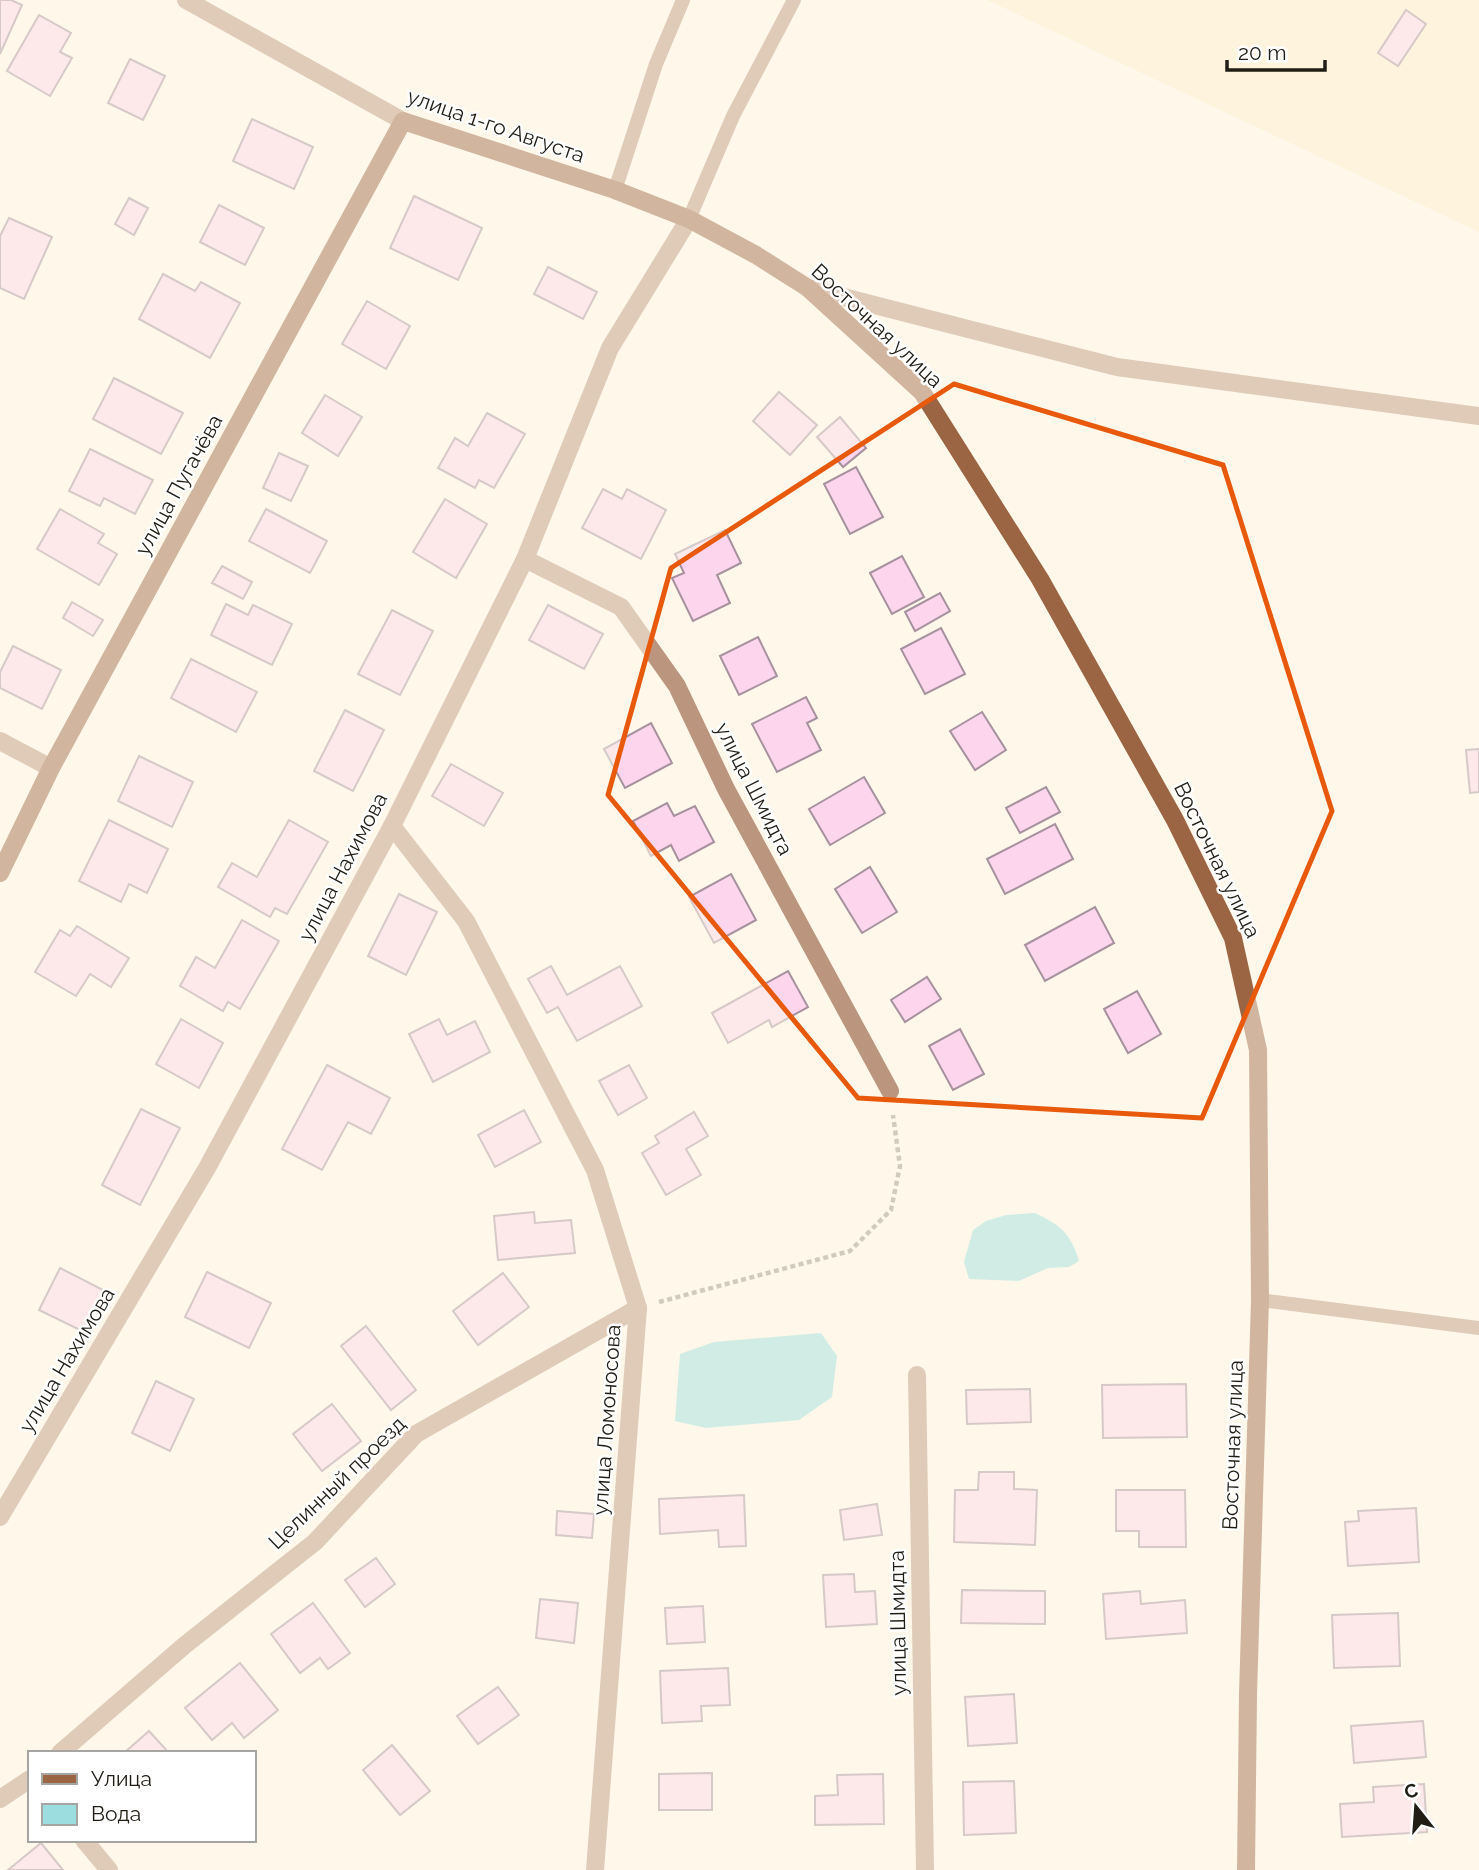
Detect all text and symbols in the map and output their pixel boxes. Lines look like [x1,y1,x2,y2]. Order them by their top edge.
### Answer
scale bar [1227,28,1325,72]
text: 20 m [1238,40,1286,65]
street label: улица 1-го Августа [404,83,588,168]
street label: Восточная улица [807,258,948,393]
street label: улица Пугачёва [130,410,228,559]
street label: улица Шмидта [710,718,799,859]
street label: Восточная улица [1169,778,1266,942]
street label: улица Нахимова [293,788,392,945]
street label: улица Нахимова [13,1283,120,1437]
street label: улица Ломоносова [587,1324,626,1516]
street label: Восточная улица [1217,1360,1248,1530]
street label: Целинный проезд [263,1411,410,1554]
street label: улица Шмидта [884,1550,911,1696]
legend [28,1751,256,1842]
text: Улица [91,1766,152,1791]
north arrow [1381,1772,1451,1842]
text: С [1402,1778,1420,1803]
text: Вода [91,1801,141,1826]

